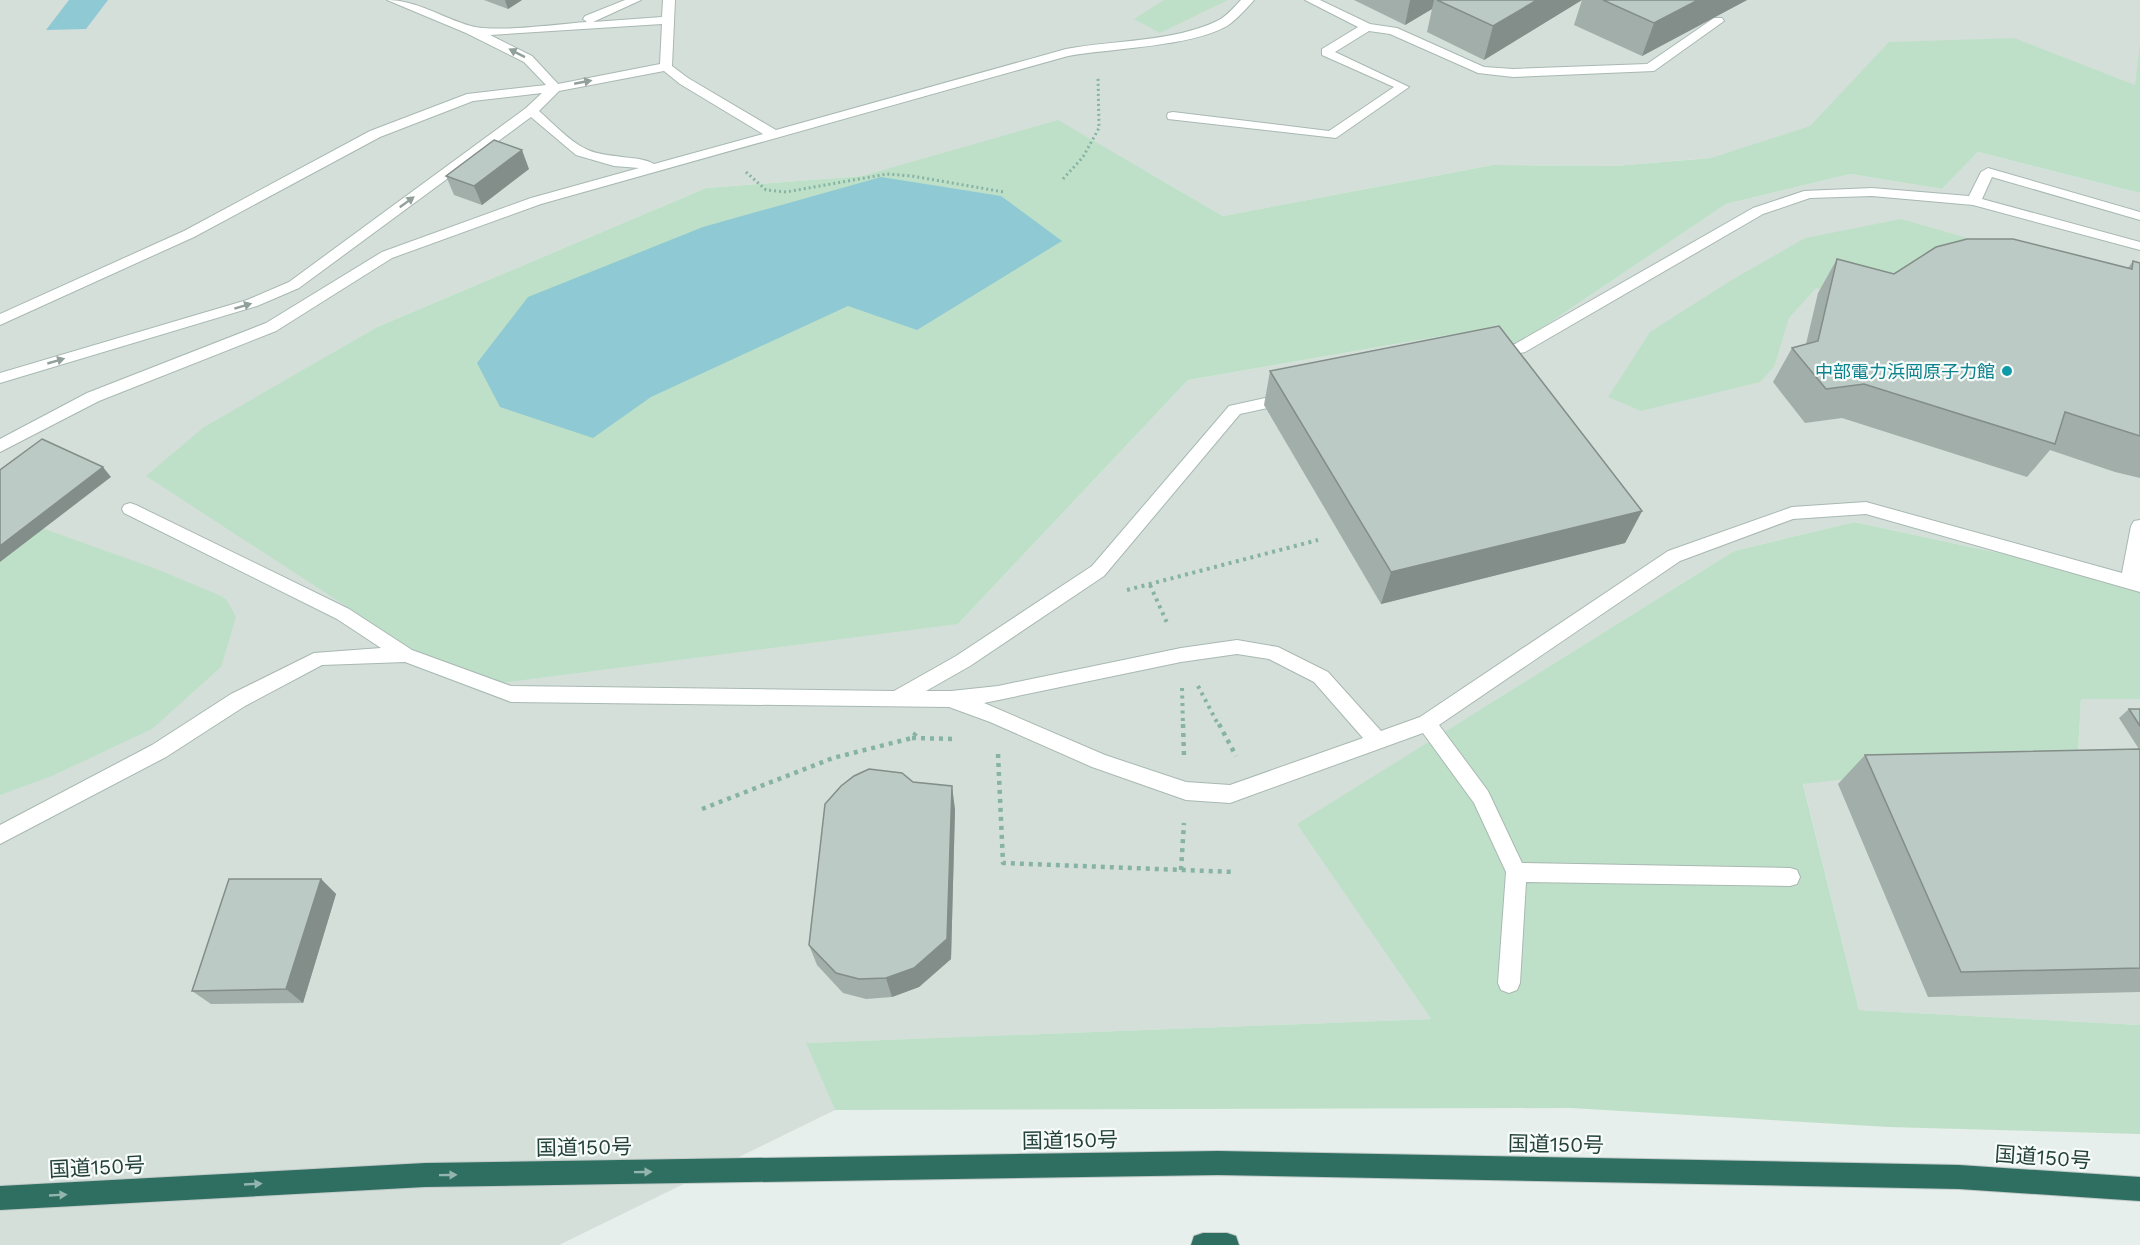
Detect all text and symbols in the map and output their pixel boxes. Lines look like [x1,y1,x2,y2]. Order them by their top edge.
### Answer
one-way arrow [508,48,525,58]
one-way arrow [574,77,593,86]
one-way arrow [399,197,414,209]
one-way arrow [234,301,252,310]
one-way arrow [47,356,65,365]
place label: 中部電力浜岡原子力館 [1815,361,1995,382]
marker: 中部電力浜岡原子力館 [2000,364,2014,378]
street label: 国道150号 [1022,1127,1118,1153]
street label: 国道150号 [1508,1131,1604,1157]
street label: 国道150号 [536,1134,632,1160]
street label: 国道150号 [1994,1141,2092,1173]
street label: 国道150号 [48,1152,146,1182]
one-way arrow [633,1167,652,1177]
one-way arrow [438,1170,457,1180]
one-way arrow [244,1180,263,1189]
one-way arrow [49,1190,68,1199]

